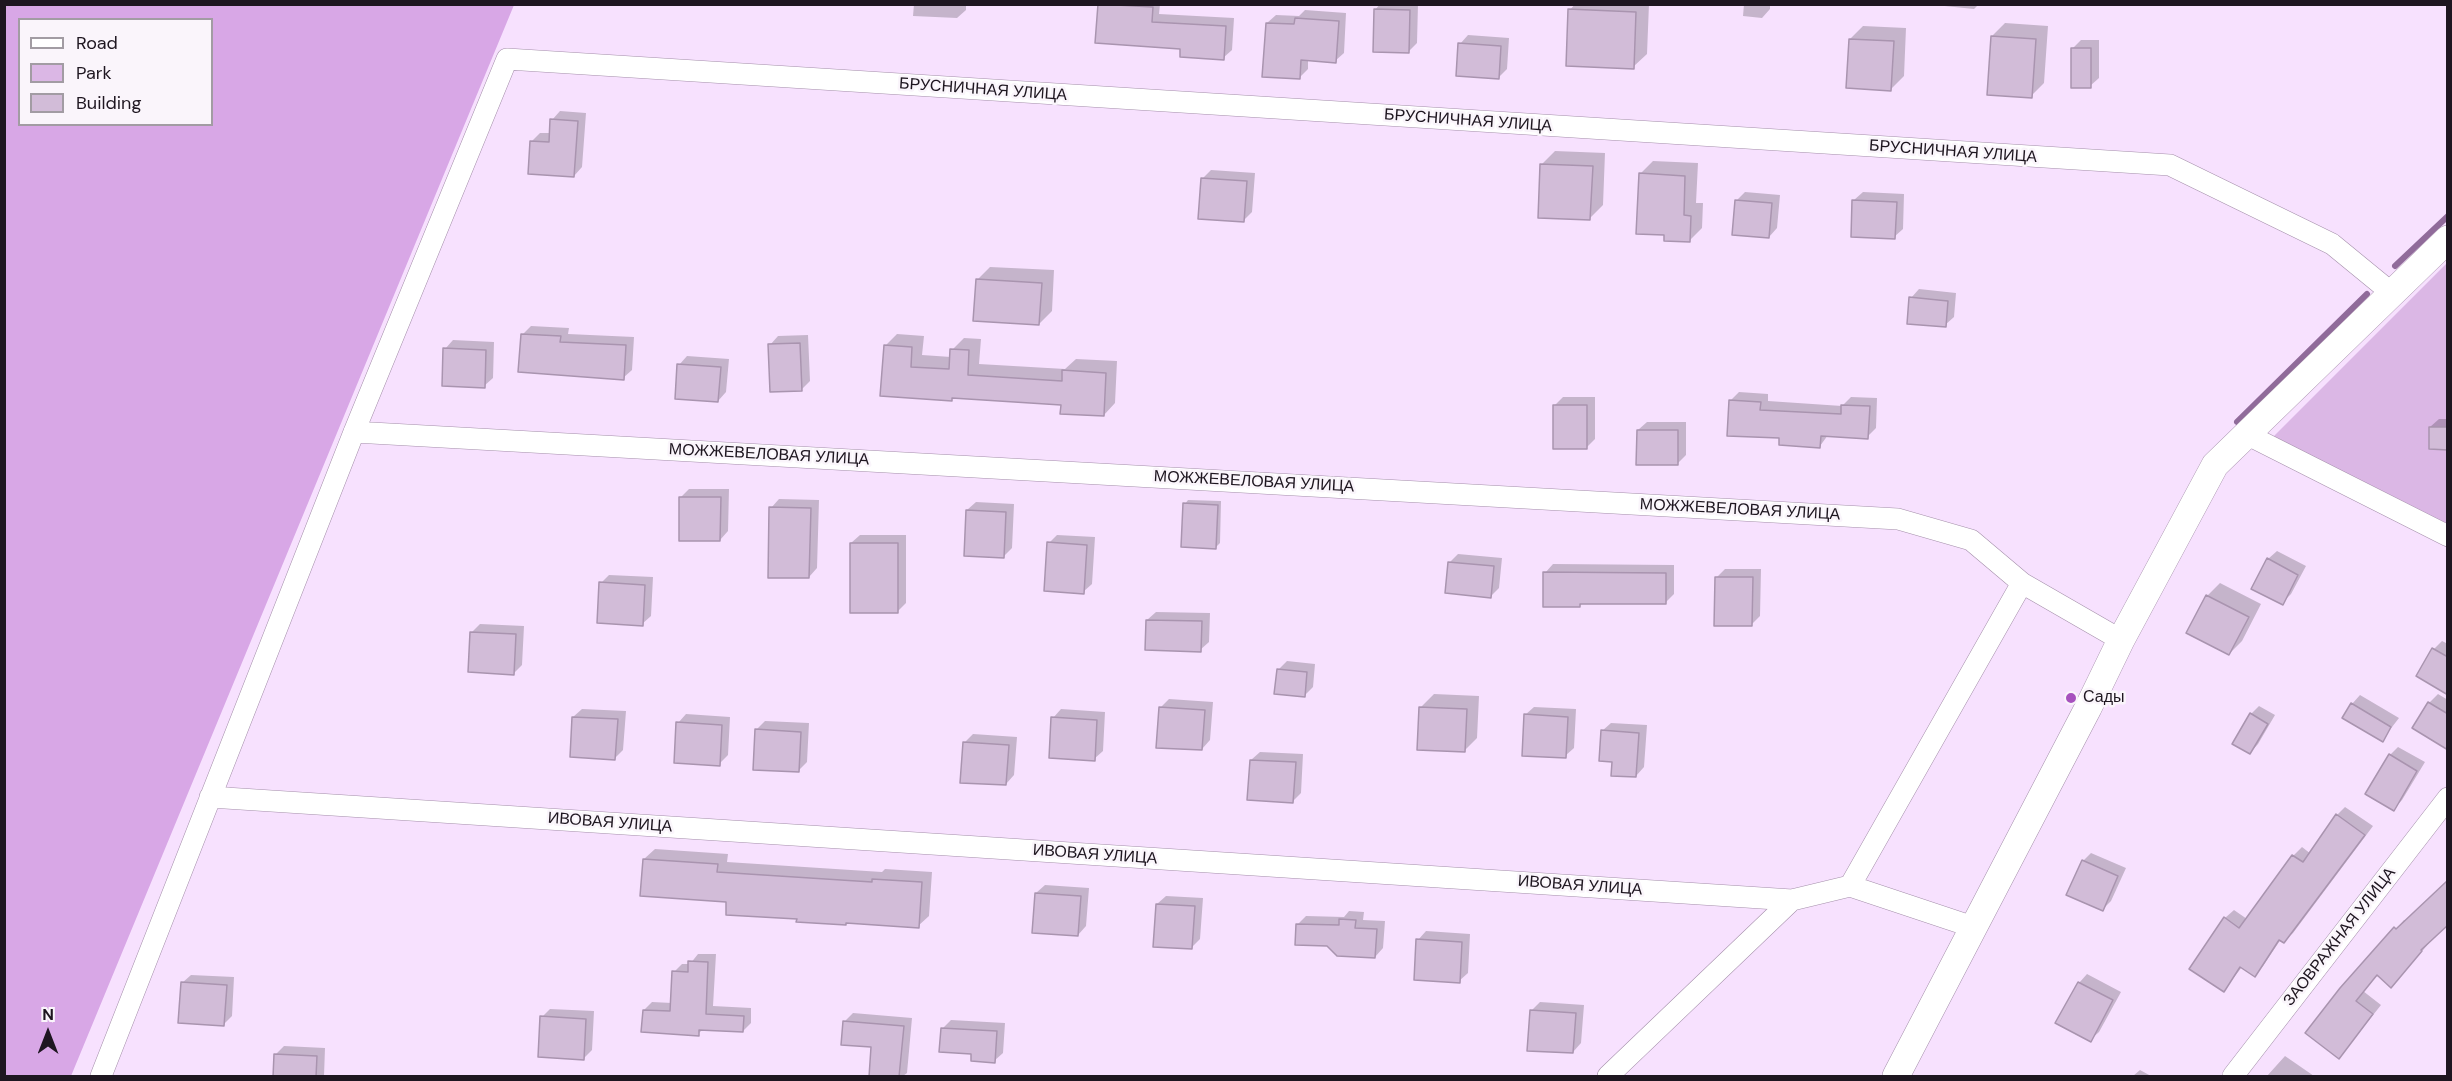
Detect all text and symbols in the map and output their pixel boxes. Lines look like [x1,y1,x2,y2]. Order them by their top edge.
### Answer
legend [18,18,213,126]
text: Road [76,31,118,55]
text: Park [76,61,112,85]
street label: БРУСНИЧНАЯ УЛИЦА [898,75,1068,105]
text: Building [76,91,141,115]
street label: БРУСНИЧНАЯ УЛИЦА [1383,106,1553,136]
street label: БРУСНИЧНАЯ УЛИЦА [1868,137,2038,167]
street label: МОЖЖЕВЕЛОВАЯ УЛИЦА [668,440,870,470]
street label: МОЖЖЕВЕЛОВАЯ УЛИЦА [1153,467,1355,497]
street label: МОЖЖЕВЕЛОВАЯ УЛИЦА [1639,495,1841,525]
place label: Сады [2083,688,2124,708]
marker: Сады [2064,691,2078,705]
street label: ИВОВАЯ УЛИЦА [547,809,673,837]
street label: ИВОВАЯ УЛИЦА [1032,841,1158,869]
street label: ЗАОВРАЖНАЯ УЛИЦА [2280,864,2400,1010]
street label: ИВОВАЯ УЛИЦА [1517,872,1643,900]
north arrow [18,1003,78,1063]
text: N [42,1004,54,1025]

